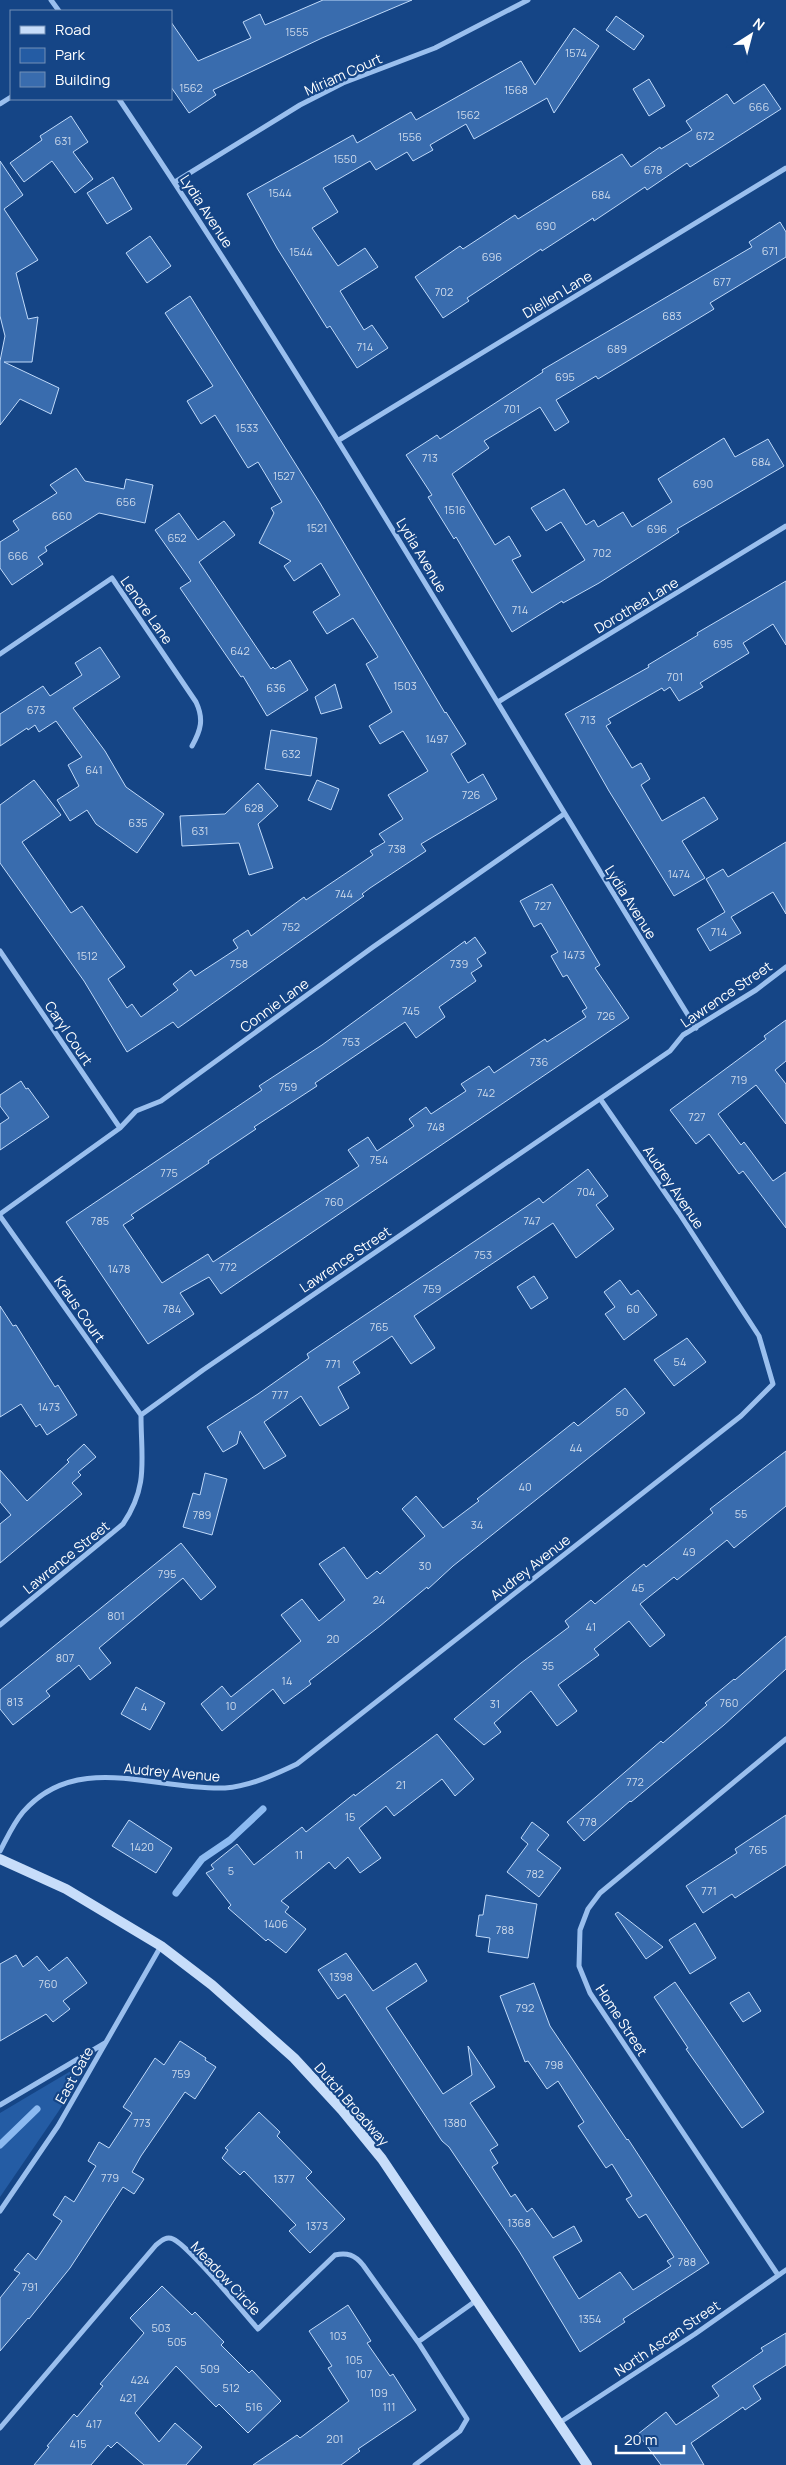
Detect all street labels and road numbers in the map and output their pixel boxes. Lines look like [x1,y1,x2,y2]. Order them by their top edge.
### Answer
street label: Miriam Court [301,48,385,100]
street label: Lydia Avenue [176,171,238,251]
street label: Diellen Lane [519,266,595,322]
street label: Lydia Avenue [392,514,452,596]
street label: Lenore Lane [117,572,177,648]
street label: Dorothea Lane [590,572,682,638]
street label: Lydia Avenue [601,862,661,942]
street label: Lawrence Street [677,956,776,1032]
street label: Connie Lane [236,974,312,1036]
street label: Caryl Court [41,997,98,1069]
street label: Audrey Avenue [639,1142,709,1232]
street label: Lawrence Street [296,1221,395,1297]
street label: Kraus Court [50,1272,110,1346]
street label: Lawrence Street [19,1516,114,1598]
street label: Audrey Avenue [486,1530,574,1604]
street label: Audrey Avenue [123,1758,221,1786]
street label: Home Street [592,1981,652,2060]
street label: East Gate [50,2043,98,2107]
street label: Dutch Broadway [310,2058,394,2150]
street label: Meadow Circle [187,2237,265,2319]
street label: North Ascan Street [610,2295,724,2380]

